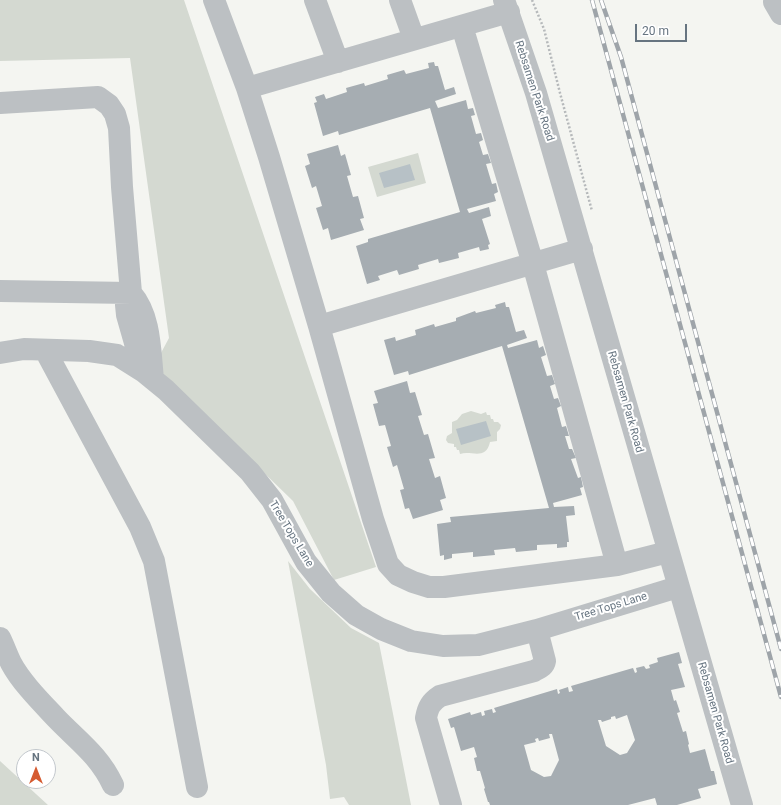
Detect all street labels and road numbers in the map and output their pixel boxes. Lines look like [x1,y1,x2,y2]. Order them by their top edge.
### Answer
street label: Rebsamen Park Road [512,39,556,143]
street label: Rebsamen Park Road [604,350,646,454]
street label: Tree Tops Lane [266,499,316,569]
street label: Tree Tops Lane [573,590,649,624]
street label: Rebsamen Park Road [694,661,736,765]

